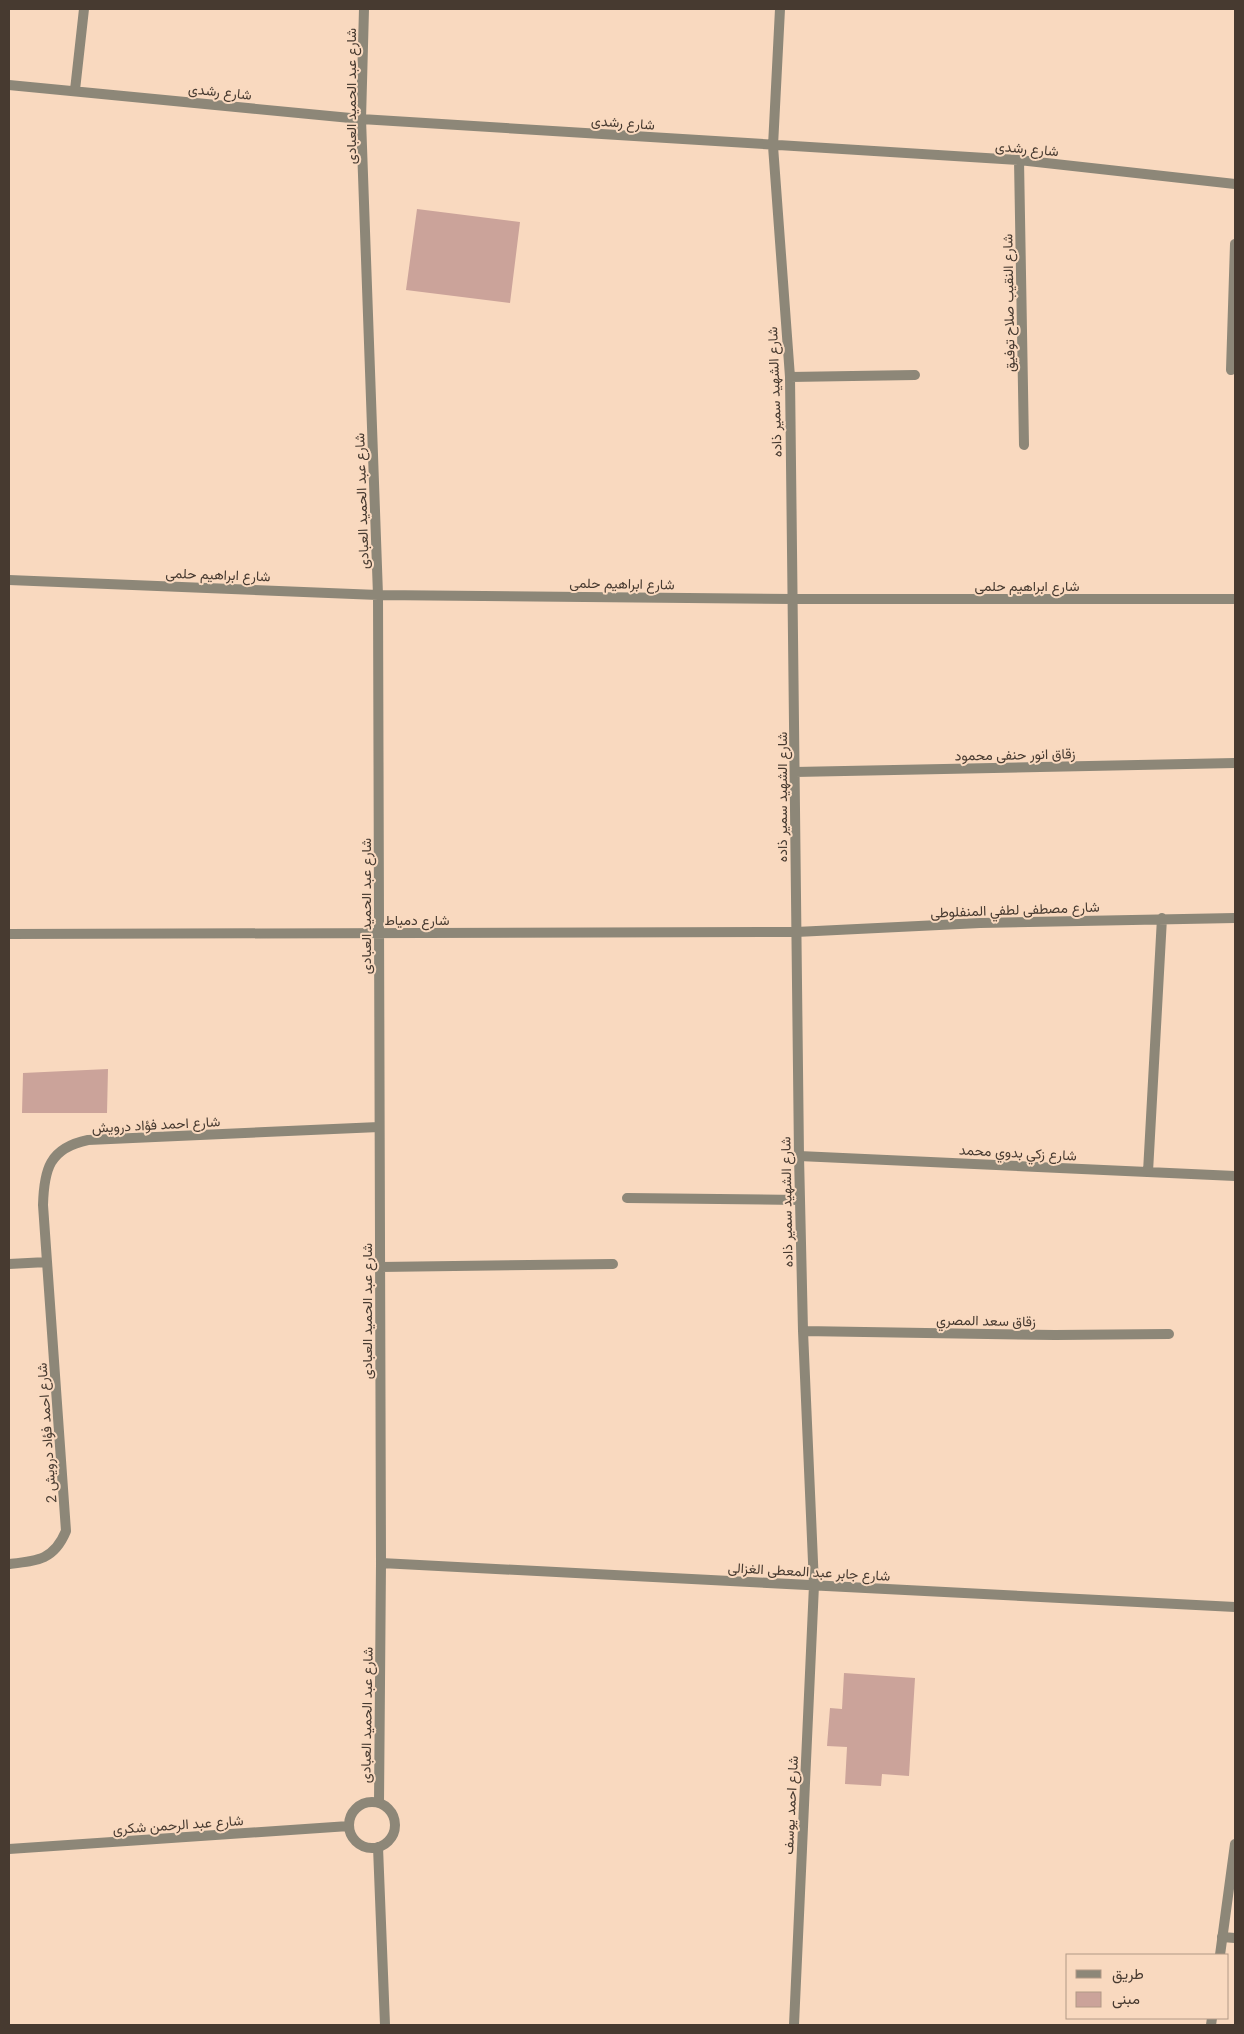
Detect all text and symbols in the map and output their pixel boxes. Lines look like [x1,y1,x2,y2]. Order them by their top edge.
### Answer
street label: شارع عبد الحميد العبادى [342,28,362,164]
street label: شارع رشدى [187,79,253,106]
street label: شارع رشدى [590,111,655,136]
street label: شارع رشدى [994,137,1060,162]
street label: شارع النقيب صلاح توفيق [998,234,1021,372]
street label: شارع الشهيد سمير ذاده [763,326,788,458]
street label: شارع عبد الحميد العبادى [350,432,375,569]
street label: شارع ابراهيم حلمى [165,564,271,587]
street label: شارع ابراهيم حلمى [569,574,675,595]
street label: شارع ابراهيم حلمى [974,577,1080,597]
street label: شارع الشهيد سمير ذاده [773,732,793,862]
street label: زقاق انور حنفى محمود [955,744,1076,765]
street label: شارع عبد الحميد العبادى [357,838,377,974]
street label: شارع مصطفى لطفي المنفلوطى [930,898,1100,924]
street label: شارع دمياط [384,911,450,931]
street label: شارع احمد فؤاد درويش [91,1112,221,1139]
street label: شارع الشهيد سمير ذاده [776,1136,799,1267]
street label: شارع زكي بدوي محمد [958,1140,1077,1168]
street label: شارع عبد الحميد العبادى [358,1243,378,1379]
street label: زقاق سعد المصري [936,1311,1036,1333]
street label: شارع احمد فؤاد درويش 2 [33,1362,62,1504]
street label: شارع جابر عبد المعطى الغزالى [727,1558,891,1587]
street label: شارع عبد الحميد العبادى [356,1647,379,1783]
street label: شارع احمد يوسف [779,1755,804,1855]
street label: شارع عبد الرحمن شكرى [112,1811,244,1840]
legend [1066,1954,1229,2019]
text: طريق [1112,1964,1144,1984]
text: مبنى [1112,1989,1140,2009]

